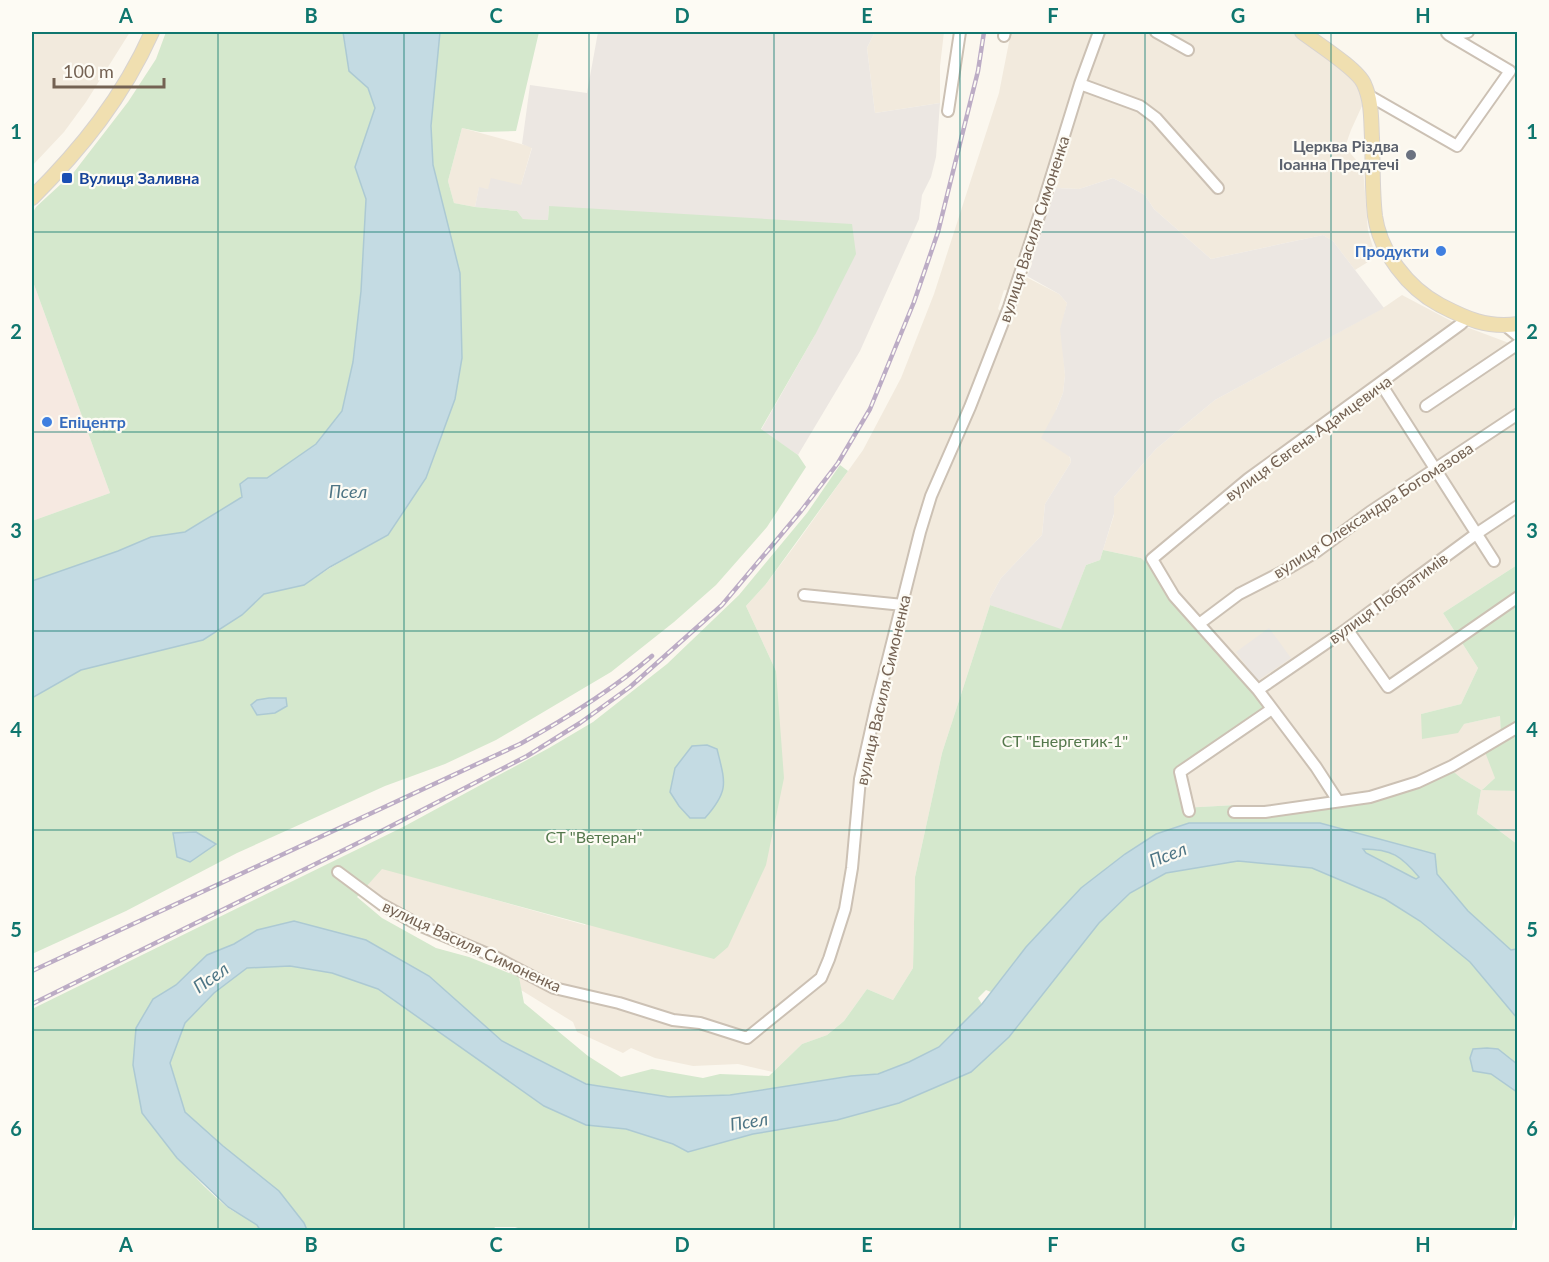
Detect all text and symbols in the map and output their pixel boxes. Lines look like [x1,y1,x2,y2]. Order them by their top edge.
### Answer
text: A [118,3,133,27]
text: B [304,3,318,27]
text: C [489,3,503,27]
text: D [674,3,690,27]
text: E [861,3,873,27]
text: F [1047,3,1059,27]
text: G [1231,3,1245,27]
text: H [1415,3,1431,27]
scale bar [54,51,164,89]
text: 100 m [63,60,114,82]
text: 1 [10,119,22,143]
text: 1 [1526,119,1538,143]
street label: вулиця Василя Симоненка [994,133,1073,324]
place label: Церква Різдва Іоанна Предтечі [1279,136,1399,173]
marker: Церква Різдва Іоанна Предтечі [1404,148,1418,162]
place label: Вулиця Заливна [79,168,199,187]
marker: Вулиця Заливна [60,171,74,185]
place label: Продукти [1355,241,1429,260]
marker: Продукти [1434,244,1448,258]
text: 2 [10,319,22,343]
text: 2 [1526,319,1538,343]
street label: вулиця Євгена Адамцевича [1221,371,1395,504]
place label: Епіцентр [59,412,126,431]
marker: Епіцентр [40,415,54,429]
street label: вулиця Олександра Богомазова [1269,438,1476,581]
water label: Псел [329,480,367,502]
text: 3 [10,518,22,542]
text: 3 [1526,518,1538,542]
street label: вулиця Побратимів [1324,548,1451,647]
street label: вулиця Василя Симоненка [851,593,914,787]
text: 4 [10,717,22,741]
text: 4 [1526,717,1538,741]
park label: СТ "Енергетик-1" [1002,731,1128,750]
park label: СТ "Ветеран" [546,827,642,846]
water label: Псел [1146,837,1189,871]
street label: вулиця Василя Симоненка [380,896,564,995]
text: 5 [10,917,22,941]
text: 5 [1526,917,1538,941]
water label: Псел [188,957,232,997]
water label: Псел [728,1107,769,1135]
text: 6 [10,1116,22,1140]
text: 6 [1526,1116,1538,1140]
text: A [118,1232,133,1256]
text: B [304,1232,318,1256]
text: C [489,1232,503,1256]
text: D [674,1232,690,1256]
text: E [861,1232,873,1256]
text: F [1047,1232,1059,1256]
text: G [1231,1232,1245,1256]
text: H [1415,1232,1431,1256]

